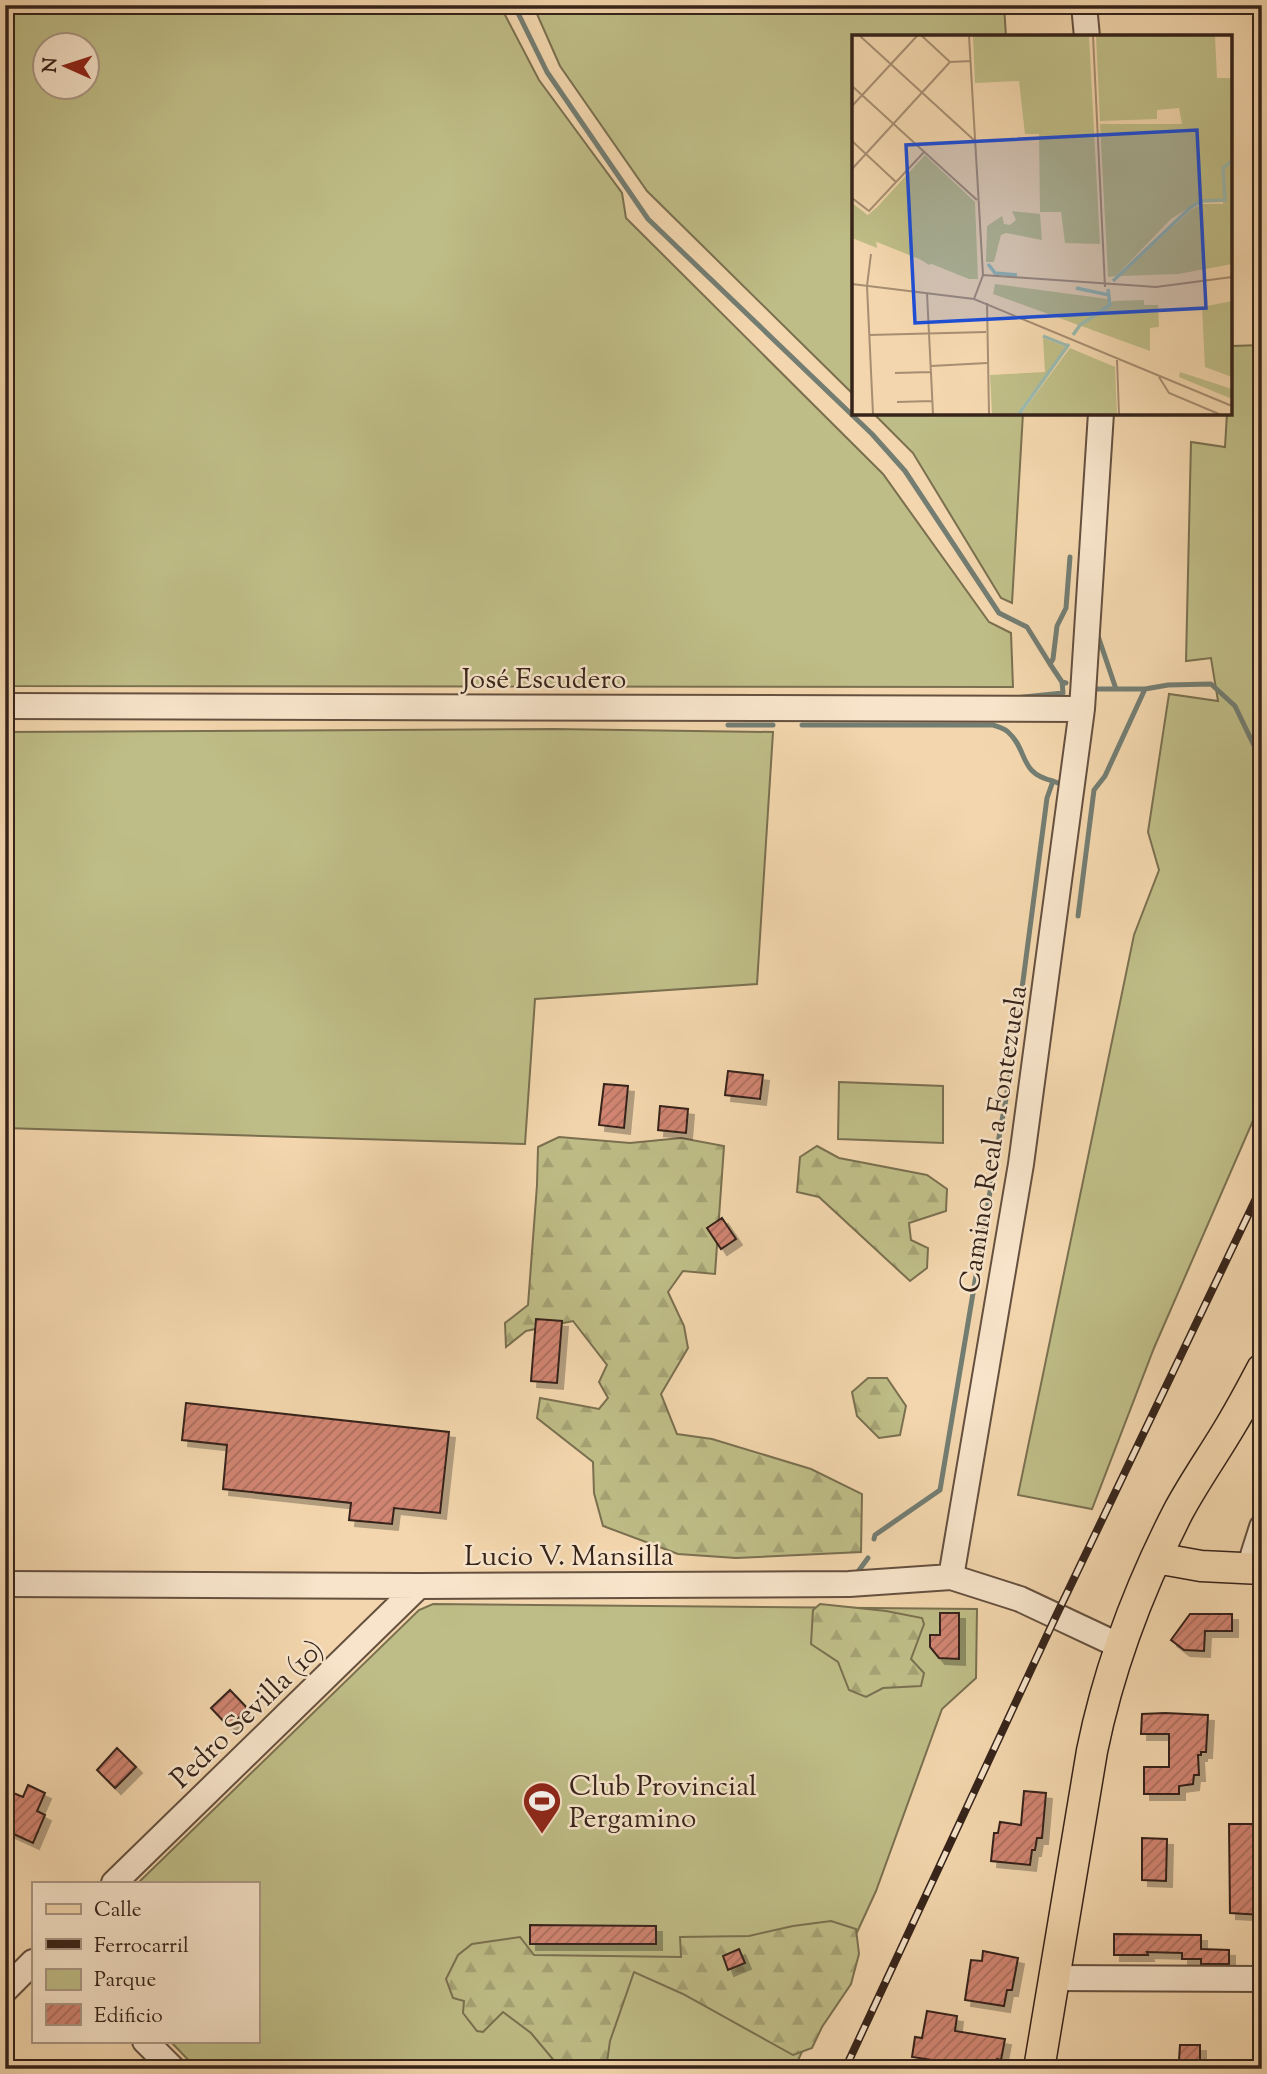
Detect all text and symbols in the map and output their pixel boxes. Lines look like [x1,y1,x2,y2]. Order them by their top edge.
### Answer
north arrow [32,32,102,102]
inset map [852,35,1232,415]
text: N [38,57,65,74]
street label: José Escudero [460,661,626,701]
street label: Camino Real a Fontezuela [951,983,1039,1296]
street label: Lucio V. Mansilla [464,1538,674,1578]
street label: Pedro Sevilla (10) [162,1631,334,1799]
place label: Club Provincial Pergamino [569,1768,757,1840]
sports icon: Club Provincial Pergamino [521,1780,563,1835]
legend [32,1882,259,2042]
text: Calle [94,1896,142,1926]
text: Ferrocarril [94,1932,189,1962]
text: Parque [94,1966,156,1996]
text: Edificio [94,2002,163,2032]

